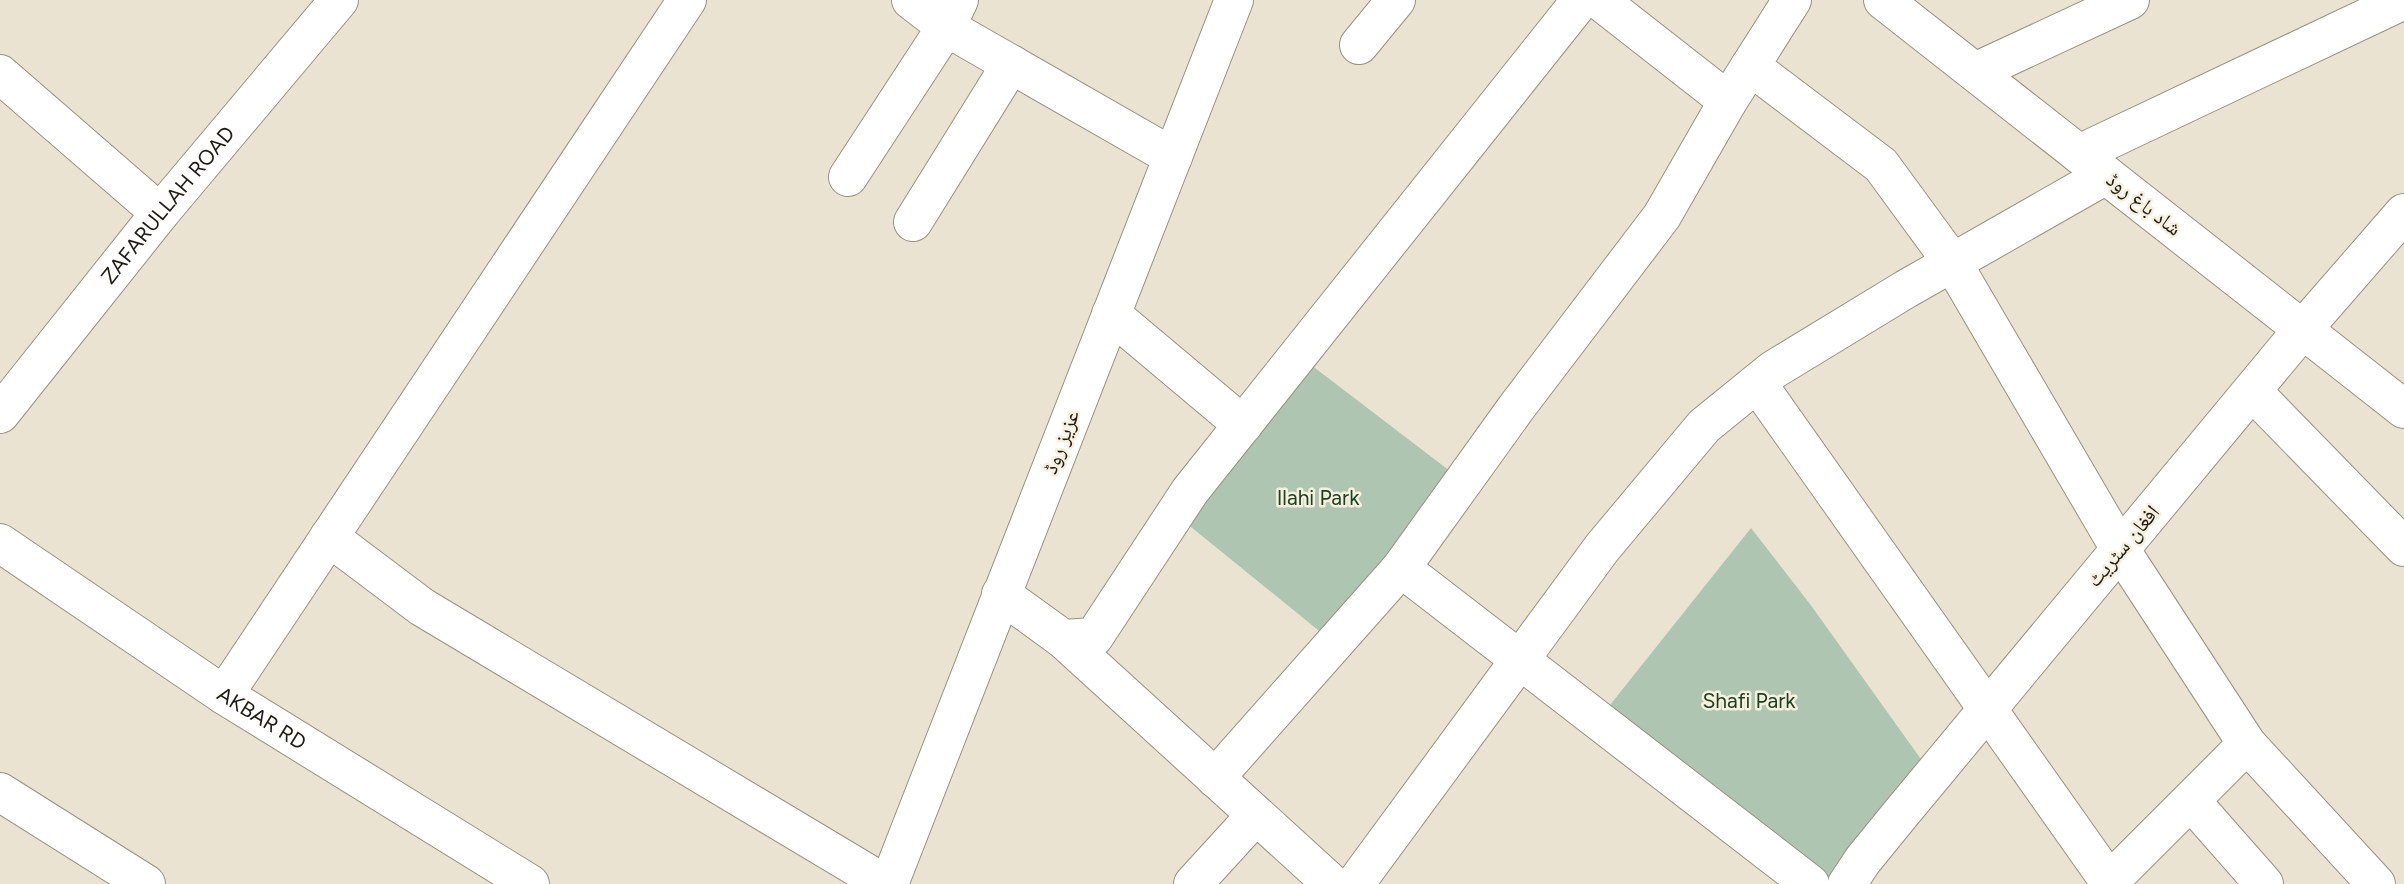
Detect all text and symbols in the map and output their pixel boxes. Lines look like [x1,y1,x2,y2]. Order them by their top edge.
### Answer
street label: ZAFARULLAH ROAD [96,121,240,289]
street label: شاد باغ روڈ [2101,166,2187,242]
street label: عزیز روڈ [1037,406,1084,477]
park label: Ilahi Park [1277,485,1360,510]
street label: افغان سٹریٹ [2081,500,2164,592]
street label: AKBAR RD [213,681,311,755]
park label: Shafi Park [1702,688,1796,713]

